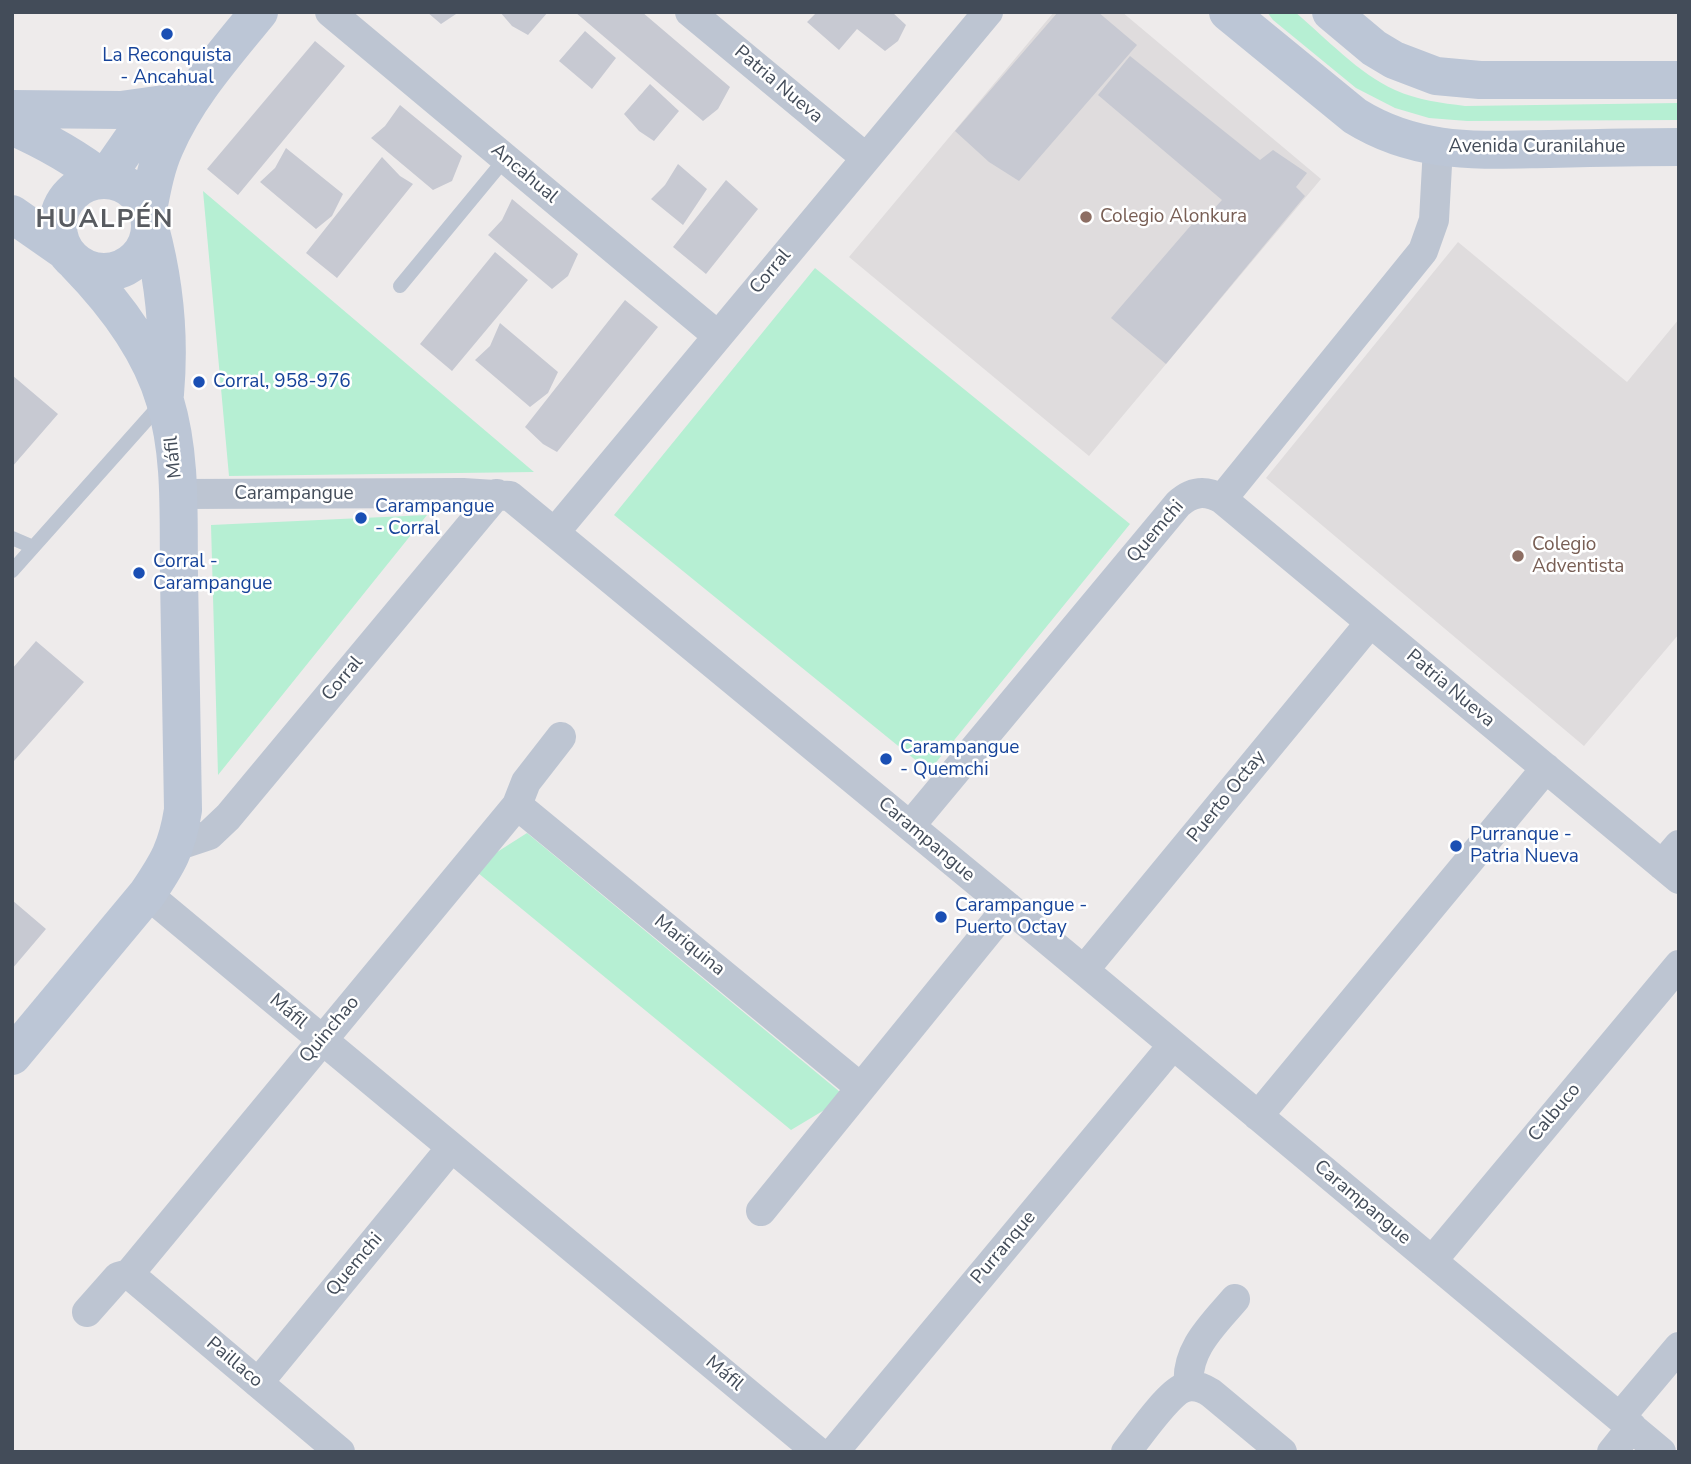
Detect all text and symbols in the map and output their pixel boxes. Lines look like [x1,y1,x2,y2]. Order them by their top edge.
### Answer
marker: La Reconquista - Ancahual [159,26,175,42]
street label: Patria Nueva [729,41,827,129]
place label: La Reconquista - Ancahual [102,45,232,89]
street label: Avenida Curanilahue [1449,136,1625,158]
street label: Ancahual [486,139,562,209]
district label: HUALPÉN [36,205,174,237]
place label: Colegio Alonkura [1100,206,1247,228]
marker: Colegio Alonkura [1078,209,1094,225]
street label: Corral [746,245,796,299]
place label: Corral, 958-976 [213,371,351,393]
marker: Corral, 958-976 [191,374,207,390]
street label: Máfil [160,435,188,479]
street label: Carampangue [234,483,354,505]
place label: Carampangue - Corral [375,496,494,540]
street label: Quemchi [1123,496,1189,568]
marker: Carampangue - Corral [353,510,369,526]
place label: Colegio Adventista [1532,534,1624,578]
marker: Colegio Adventista [1510,548,1526,564]
place label: Corral - Carampangue [153,551,272,595]
marker: Corral - Carampangue [131,565,147,581]
street label: Patria Nueva [1401,645,1499,733]
street label: Corral [318,652,368,706]
place label: Carampangue - Quemchi [900,737,1019,781]
street label: Puerto Octay [1183,746,1271,848]
marker: Carampangue - Quemchi [878,751,894,767]
street label: Carampangue [873,793,979,887]
place label: Purranque - Patria Nueva [1470,824,1579,868]
marker: Purranque - Patria Nueva [1448,838,1464,854]
place label: Carampangue - Puerto Octay [955,895,1087,939]
marker: Carampangue - Puerto Octay [933,909,949,925]
street label: Mariquina [649,911,729,981]
street label: Máfil [264,990,312,1034]
street label: Quinchao [295,992,365,1068]
street label: Calbuco [1524,1079,1586,1147]
street label: Carampangue [1309,1156,1415,1250]
street label: Purranque [967,1207,1041,1289]
street label: Quemchi [322,1229,388,1301]
street label: Paillaco [201,1333,267,1393]
street label: Máfil [700,1352,748,1396]

